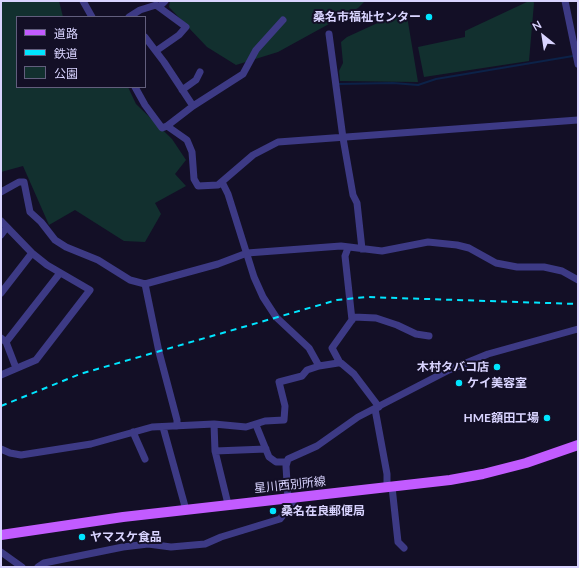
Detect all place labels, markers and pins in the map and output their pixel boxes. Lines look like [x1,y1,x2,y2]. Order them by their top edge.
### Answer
place label: 桑名市福祉センター [313,10,421,24]
marker: 桑名市福祉センター [424,12,434,22]
place label: 木村タバコ店 [417,360,489,374]
marker: 木村タバコ店 [492,362,502,372]
place label: ケイ美容室 [467,376,527,390]
marker: ケイ美容室 [454,378,464,388]
place label: HME額田工場 [464,411,539,425]
marker: HME額田工場 [542,413,552,423]
place label: 桑名在良郵便局 [281,504,365,518]
marker: 桑名在良郵便局 [268,506,278,516]
place label: ヤマスケ食品 [90,530,162,544]
marker: ヤマスケ食品 [77,532,87,542]

